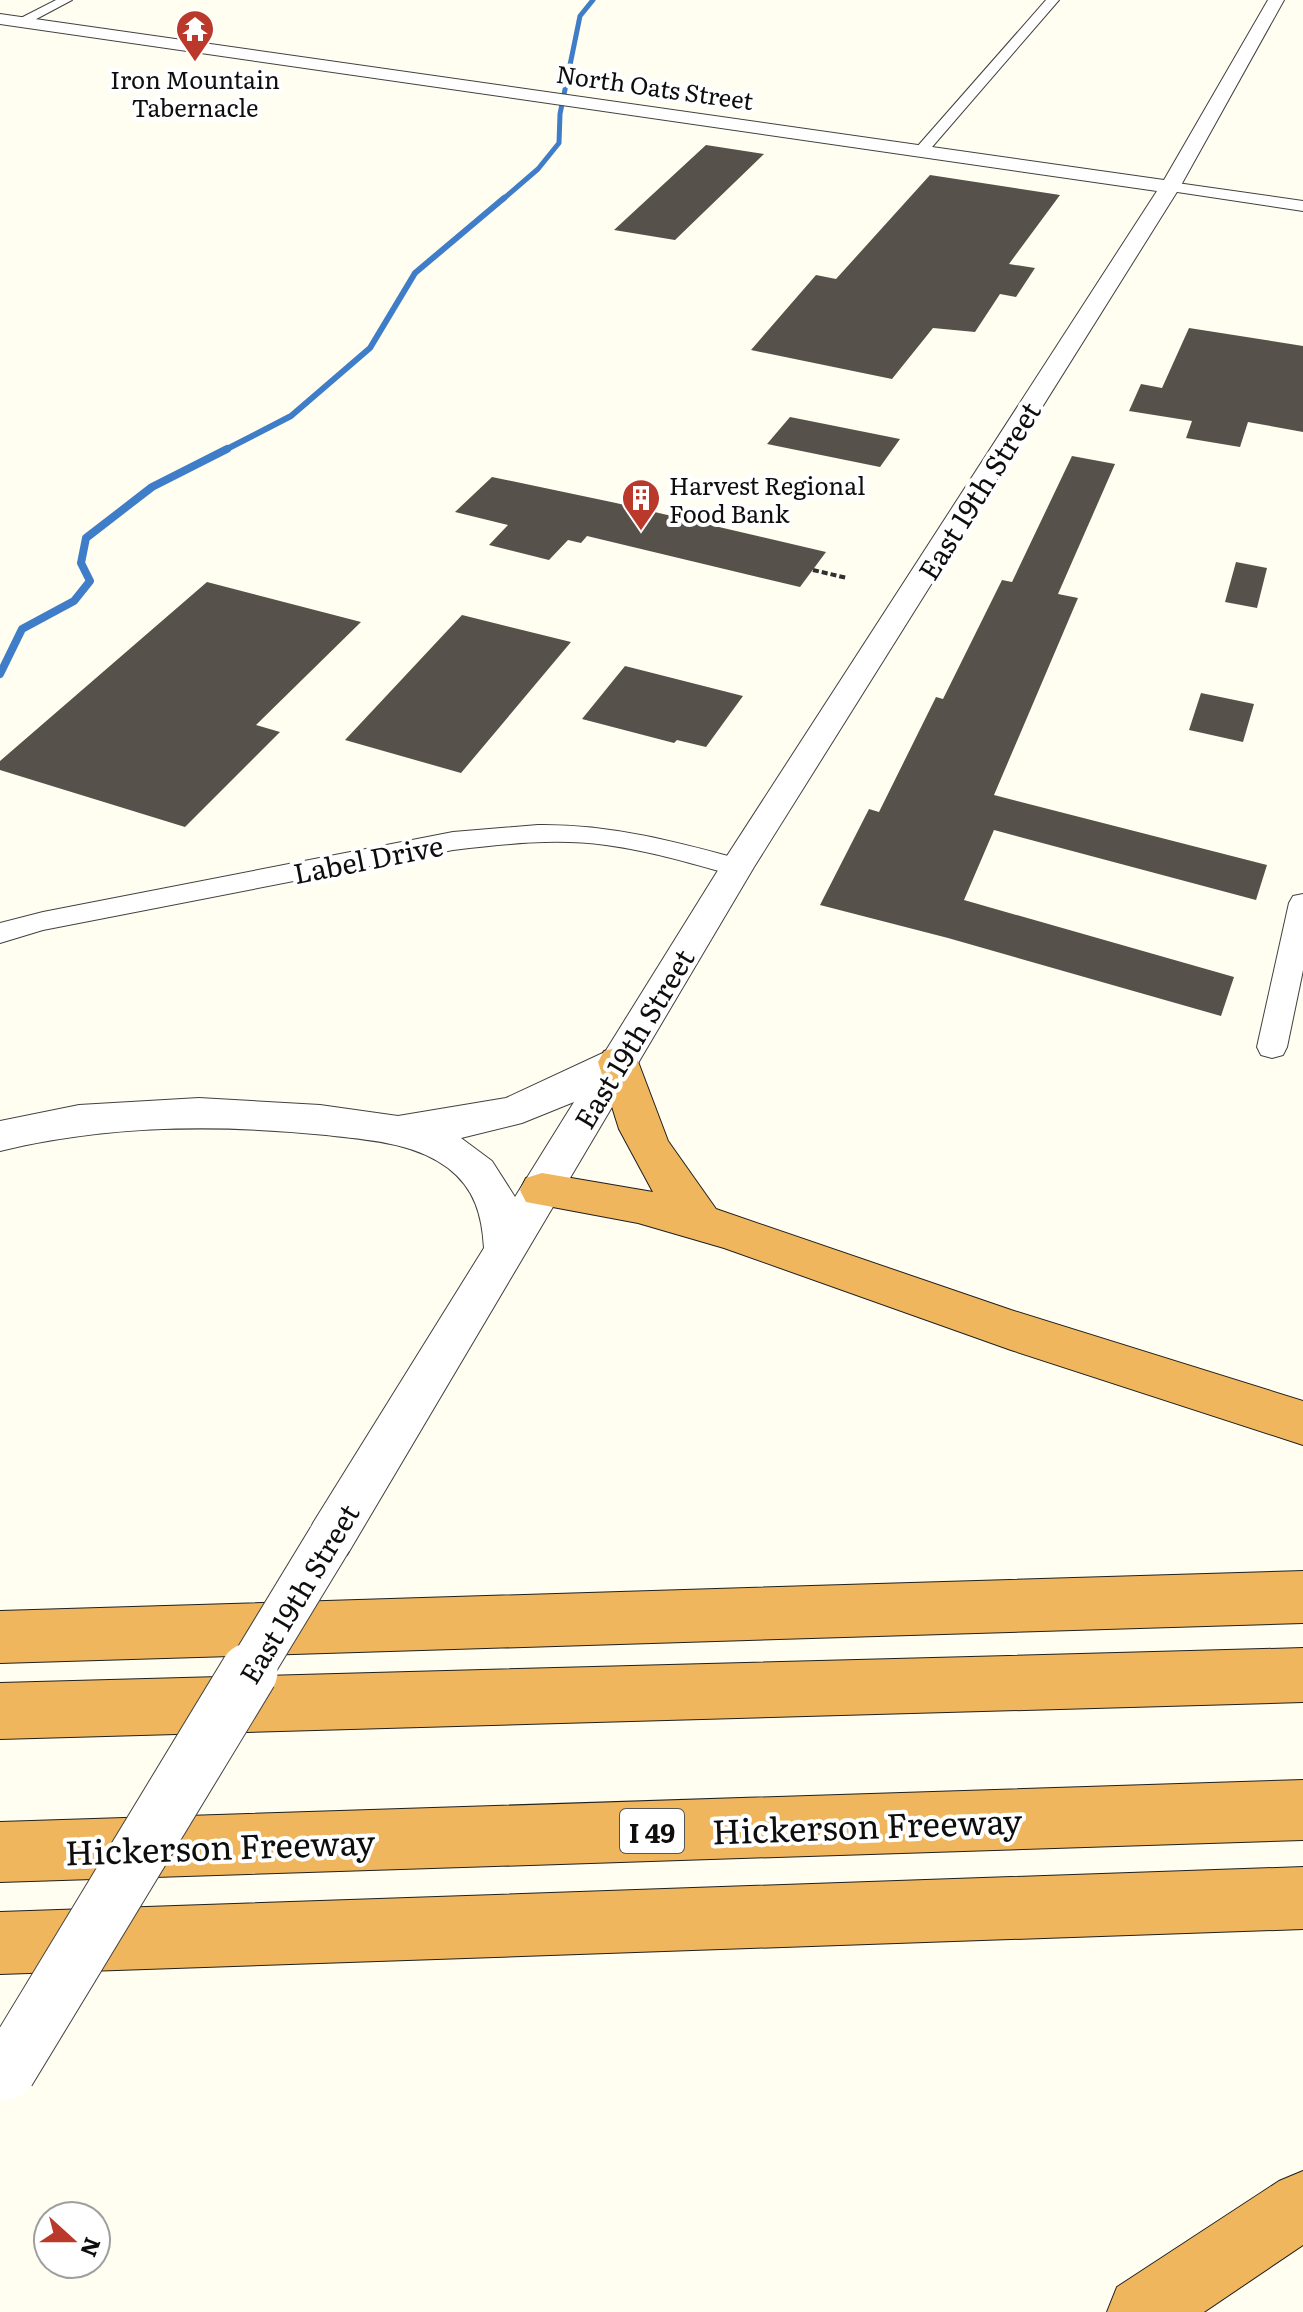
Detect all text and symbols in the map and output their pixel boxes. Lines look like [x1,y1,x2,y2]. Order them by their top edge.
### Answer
temple icon: Iron Mountain Tabernacle [174,8,216,63]
street label: North Oats Street [554,55,756,117]
place label: Iron Mountain Tabernacle [110,61,280,124]
street label: East 19th Street [906,392,1050,587]
place label: Harvest Regional Food Bank [669,467,865,530]
building icon: Harvest Regional Food Bank [620,477,662,532]
street label: Label Drive [290,823,446,893]
street label: East 19th Street [563,939,704,1136]
street label: East 19th Street [228,1494,369,1691]
street label: Hickerson Freeway [711,1794,1023,1854]
road number: I 49 [620,1809,684,1853]
street label: Hickerson Freeway [64,1815,376,1875]
north arrow [32,2200,112,2280]
text: N [73,2233,111,2262]

